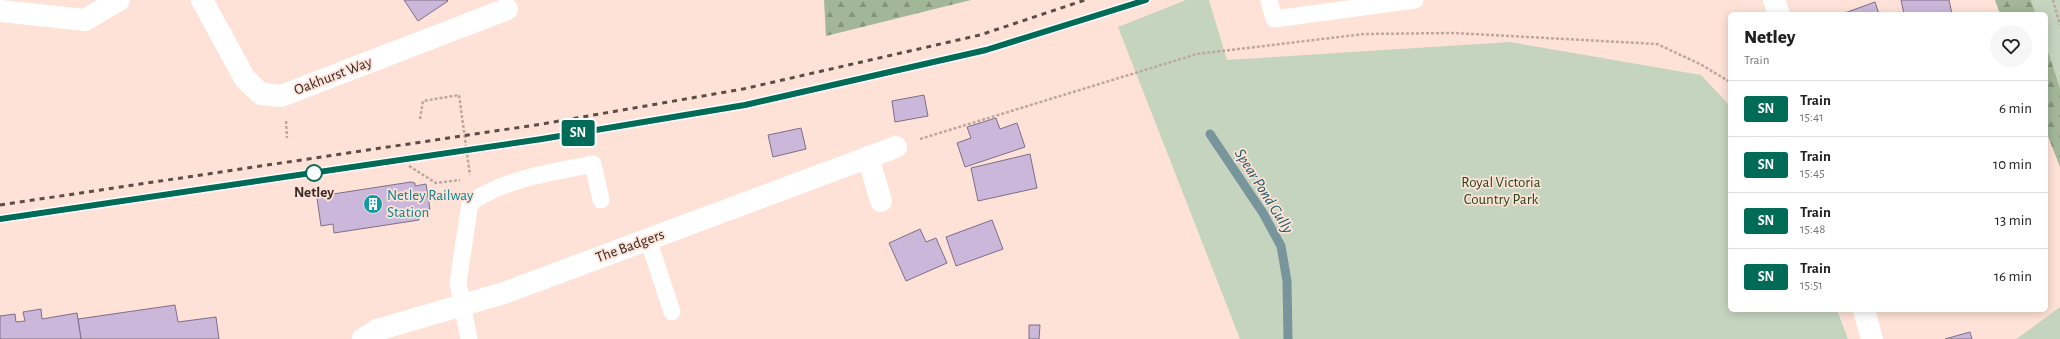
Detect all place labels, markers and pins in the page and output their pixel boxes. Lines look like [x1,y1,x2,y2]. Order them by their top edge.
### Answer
marker: Netley [305,164,323,182]
place label: Netley [294,185,334,200]
place label: Netley Railway Station [387,188,474,220]
building icon: Netley Railway Station [362,193,384,215]

